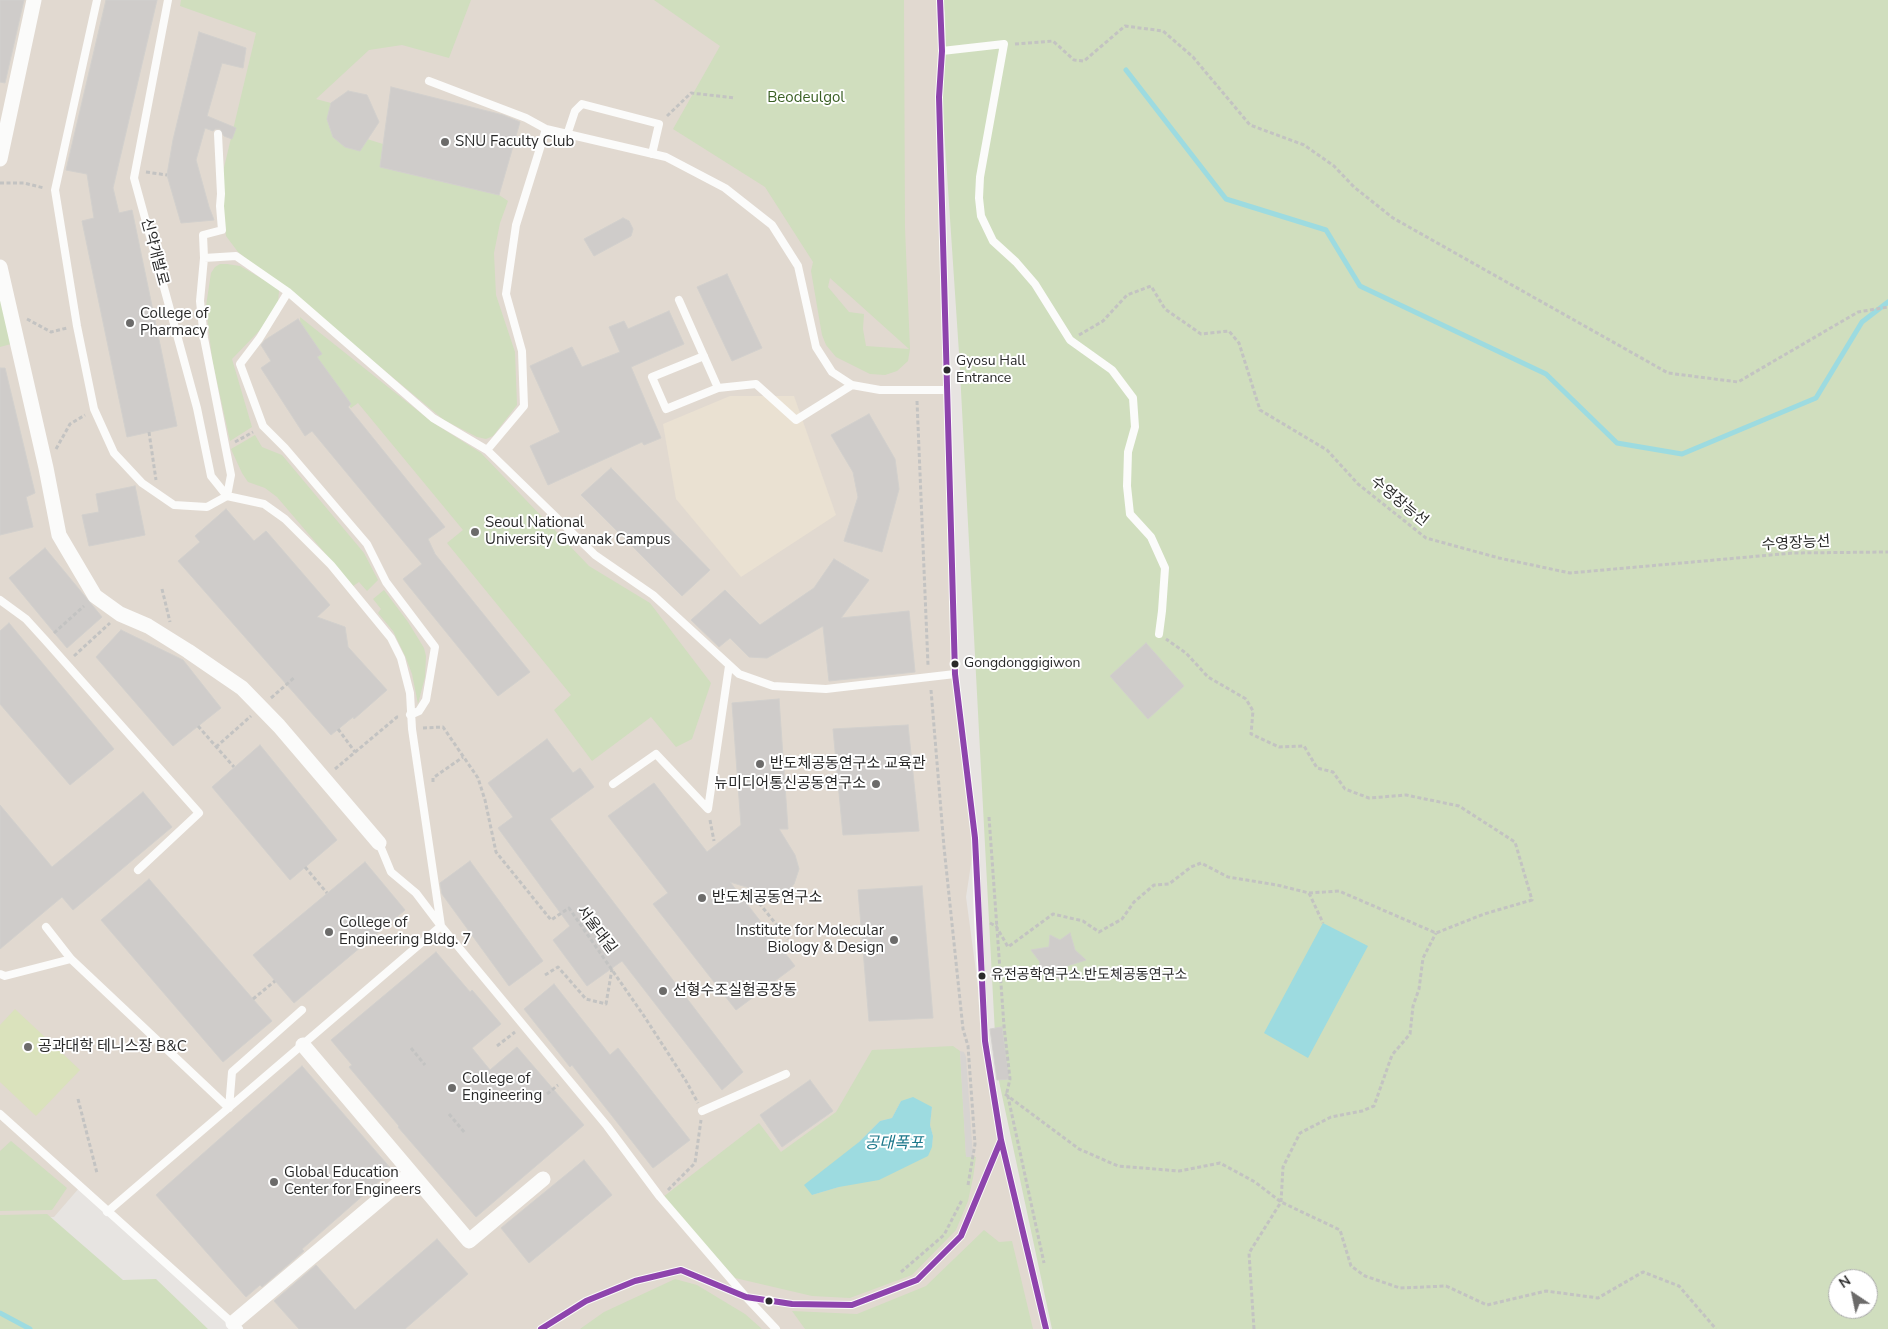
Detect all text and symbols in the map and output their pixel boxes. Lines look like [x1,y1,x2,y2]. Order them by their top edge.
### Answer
park label: Beodeulgol [767,89,845,107]
place label: SNU Faculty Club [455,133,574,151]
marker: SNU Faculty Club [439,136,451,148]
street label: 신약개발로 [136,216,172,288]
place label: College of Pharmacy [140,305,209,340]
marker: College of Pharmacy [124,317,136,329]
place label: Gyosu Hall Entrance [956,354,1026,387]
marker: Gyosu Hall Entrance [942,365,952,375]
street label: 수영장능선 [1367,473,1431,531]
place label: Seoul National University Gwanak Campus [485,514,671,549]
marker: Seoul National University Gwanak Campus [469,526,481,538]
street label: 수영장능선 [1761,533,1831,555]
place label: Gongdonggigiwon [964,656,1081,672]
marker: Gongdonggigiwon [950,659,960,669]
place label: 반도체공동연구소 교육관 [770,755,926,773]
marker: 반도체공동연구소 교육관 [754,758,766,770]
place label: 뉴미디어통신공동연구소 [714,775,866,793]
marker: 뉴미디어통신공동연구소 [870,778,882,790]
place label: 반도체공동연구소 [712,889,822,907]
marker: 반도체공동연구소 [696,892,708,904]
street label: 서울대길 [572,903,620,957]
place label: College of Engineering Bldg. 7 [339,914,471,949]
place label: Institute for Molecular Biology & Design [736,922,884,957]
marker: College of Engineering Bldg. 7 [323,926,335,938]
marker: Institute for Molecular Biology & Design [888,934,900,946]
place label: 유전공학연구소.반도체공동연구소 [991,968,1187,984]
marker: 유전공학연구소.반도체공동연구소 [977,971,987,981]
place label: 선형수조실험공장동 [673,982,797,1000]
marker: 선형수조실험공장동 [657,985,669,997]
place label: 공과대학 테니스장 B&C [38,1038,187,1056]
marker: 공과대학 테니스장 B&C [22,1041,34,1053]
place label: College of Engineering [462,1070,542,1105]
marker: College of Engineering [446,1082,458,1094]
water label: 공대폭포 [865,1134,923,1154]
place label: Global Education Center for Engineers [284,1164,421,1199]
marker: Global Education Center for Engineers [268,1176,280,1188]
north arrow [1828,1269,1878,1319]
text: N [1835,1271,1855,1293]
unlabelled marker [764,1296,774,1306]

